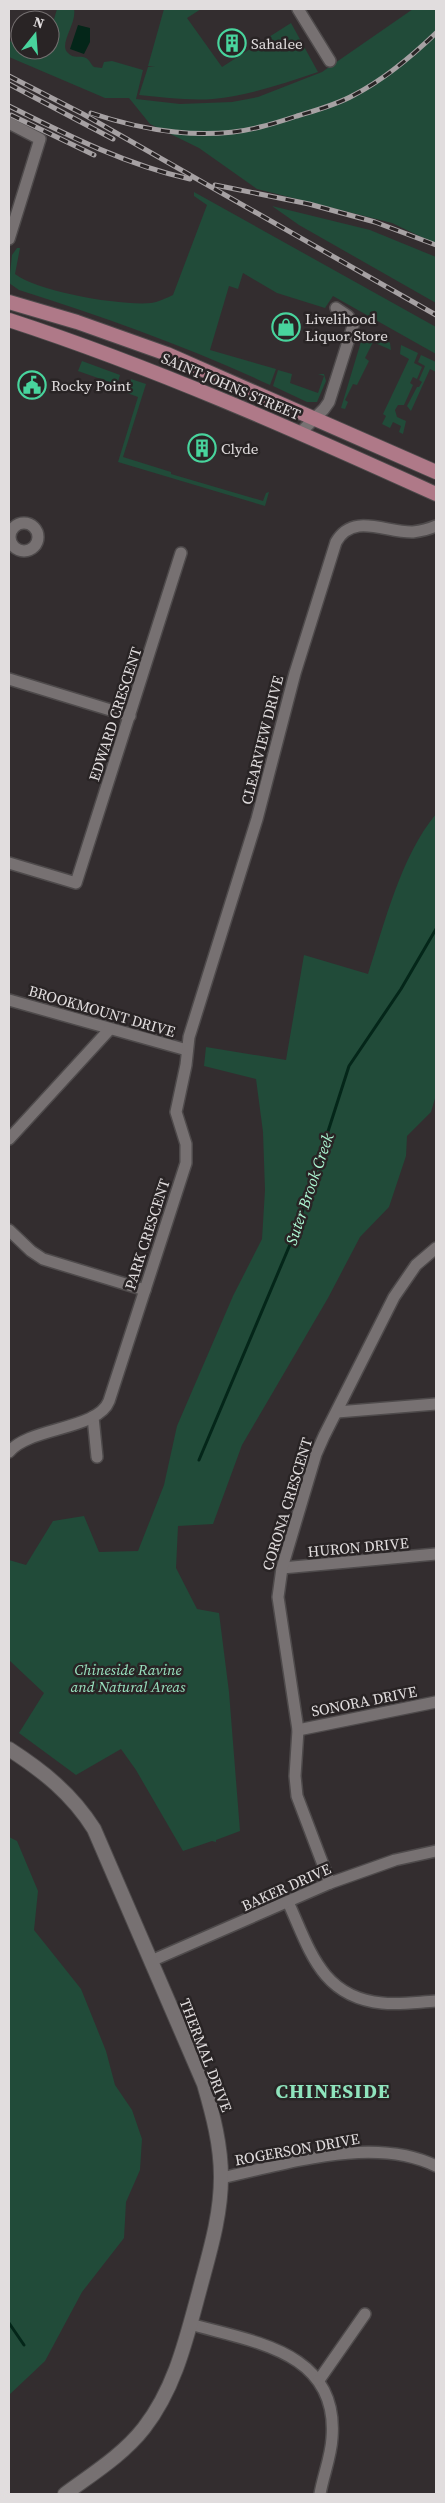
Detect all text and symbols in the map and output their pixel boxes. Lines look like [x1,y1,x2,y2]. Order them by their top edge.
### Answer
north arrow [10,10,60,60]
text: N [31,12,47,34]
building icon: Sahalee [217,28,247,58]
place label: Sahalee [251,33,303,54]
place label: Livelihood Liquor Store [305,308,388,346]
shop icon: Livelihood Liquor Store [271,312,301,342]
street label: SAINT JOHNS STREET [158,347,304,425]
public building icon: Rocky Point [17,370,47,400]
place label: Rocky Point [51,375,131,396]
building icon: Clyde [187,433,217,463]
place label: Clyde [221,438,259,459]
street label: EDWARD CRESCENT [83,644,147,784]
street label: CLEARVIEW DRIVE [236,673,288,807]
street label: BROOKMOUNT DRIVE [26,980,178,1042]
water label: Suter Brook Creek [280,1130,339,1248]
street label: PARK CRESCENT [119,1176,175,1292]
street label: CORONA CRESCENT [257,1435,317,1573]
street label: HURON DRIVE [307,1532,409,1562]
park label: Chineside Ravine and Natural Areas [70,1659,186,1697]
street label: SONORA DRIVE [309,1680,419,1722]
street label: BAKER DRIVE [238,1858,334,1916]
street label: THERMAL DRIVE [175,1995,237,2115]
district label: CHINESIDE [276,2077,390,2105]
street label: ROGERSON DRIVE [233,2128,361,2170]

